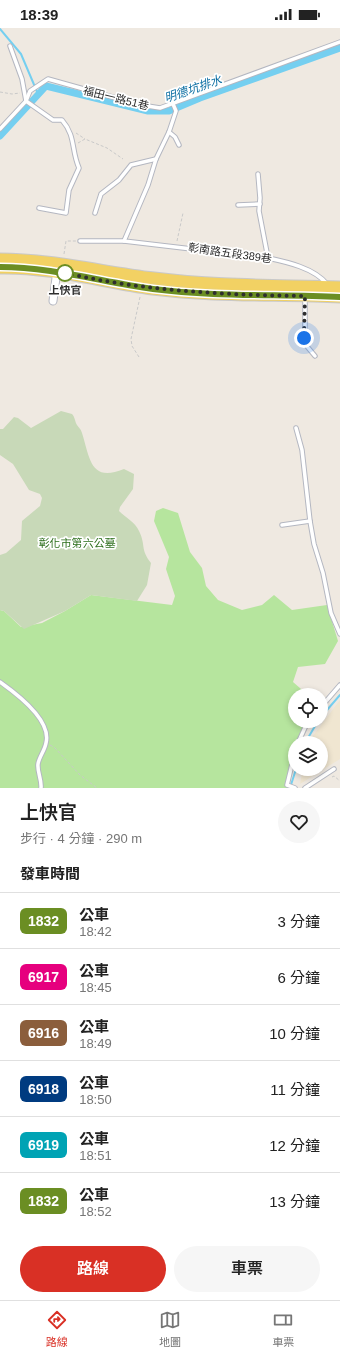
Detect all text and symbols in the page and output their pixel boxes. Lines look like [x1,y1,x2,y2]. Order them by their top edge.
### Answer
text: 18:39 [20,6,58,23]
water label: 明德坑排水 [162,72,225,105]
street label: 福田一路51巷 [82,84,150,112]
street label: 彰南路五段389巷 [187,241,273,265]
marker: 上快官 [56,264,74,282]
place label: 上快官 [49,284,82,296]
your location [294,328,314,348]
park label: 彰化市第六公墓 [39,537,116,549]
map controls [288,688,328,776]
button: locate [288,688,328,728]
button: layers [288,736,328,776]
button: heart [278,801,320,843]
text: 上快官 [20,802,77,823]
text: 步行 · 4 分鐘 · 290 m [20,831,142,846]
text: 發車時間 [20,865,80,882]
text: 公車 [79,906,109,923]
text: 1832 [28,913,59,929]
text: 3 分鐘 [277,913,320,930]
text: 18:42 [79,924,112,939]
text: 公車 [79,962,109,979]
text: 6917 [28,969,59,985]
text: 6 分鐘 [277,969,320,986]
text: 18:45 [79,980,112,995]
text: 公車 [79,1018,109,1035]
text: 6916 [28,1025,59,1041]
text: 10 分鐘 [269,1025,320,1042]
text: 18:49 [79,1036,112,1051]
text: 公車 [79,1074,109,1091]
text: 6918 [28,1081,59,1097]
text: 11 分鐘 [270,1081,320,1098]
text: 18:50 [79,1092,112,1107]
text: 公車 [79,1130,109,1147]
text: 6919 [28,1137,59,1153]
text: 12 分鐘 [269,1137,320,1154]
text: 18:51 [79,1148,112,1163]
text: 公車 [79,1186,109,1203]
text: 1832 [28,1193,59,1209]
text: 13 分鐘 [269,1193,320,1210]
text: 18:52 [79,1204,112,1219]
button: 路線 [20,1246,166,1292]
button: 車票 [174,1246,320,1292]
tab: 路線 [46,1309,68,1349]
tab: 地圖 [159,1309,181,1349]
tab: 車票 [272,1309,294,1349]

